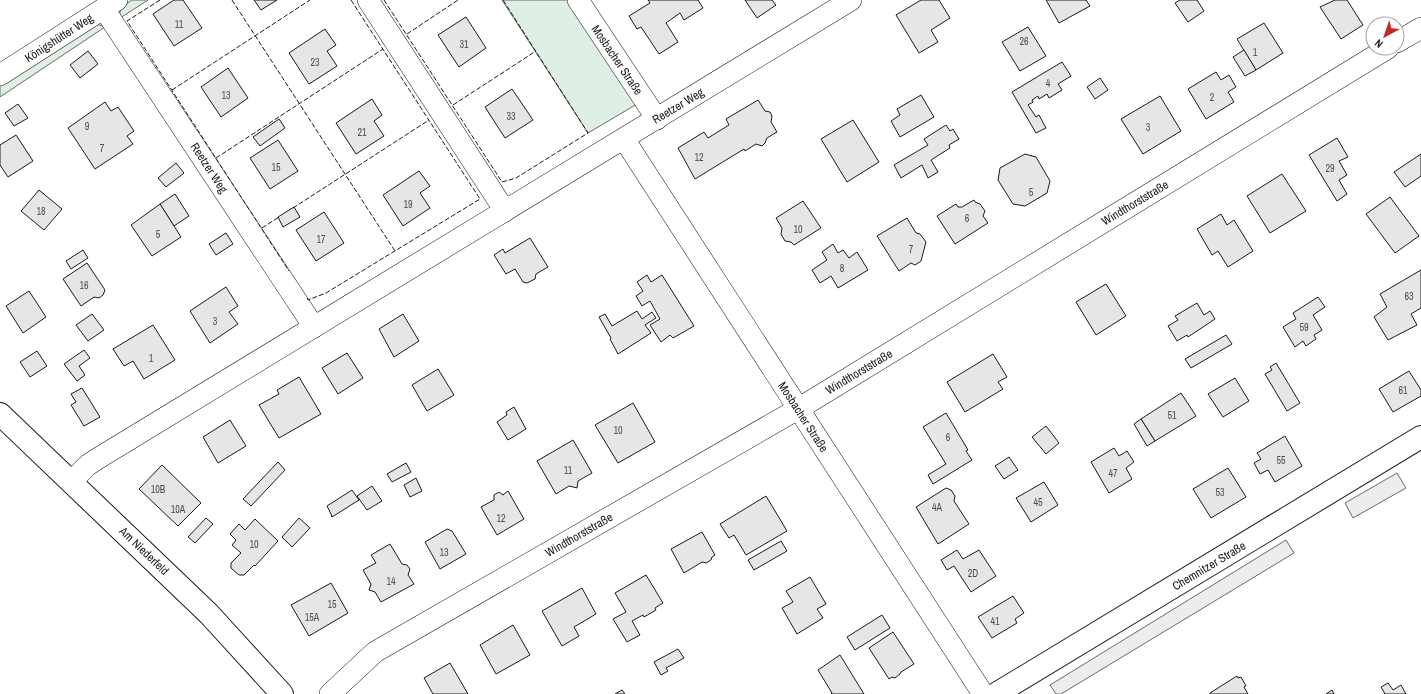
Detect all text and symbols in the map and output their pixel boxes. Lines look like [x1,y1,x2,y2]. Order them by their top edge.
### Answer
street label: Königshütter Weg [22,10,97,66]
north arrow [1365,16,1405,56]
house number: 11 [175,18,184,31]
street label: Mosbacher Straße [588,22,646,98]
house number: 26 [1019,35,1029,48]
text: N [1372,36,1386,51]
house number: 31 [459,38,469,51]
house number: 1 [1253,46,1258,59]
house number: 23 [310,56,320,69]
house number: 4 [1046,77,1051,90]
street label: Reetzer Weg [649,84,707,128]
house number: 13 [221,89,231,102]
house number: 2 [1210,91,1215,104]
house number: 33 [506,110,516,123]
house number: 9 [85,120,90,133]
house number: 3 [1146,121,1151,134]
house number: 21 [357,126,367,139]
street label: Reetzer Weg [187,140,232,197]
house number: 7 [100,142,105,155]
house number: 12 [694,151,704,164]
house number: 15 [271,161,281,174]
house number: 29 [1325,162,1335,175]
street label: Windthorststraße [1099,177,1171,229]
house number: 5 [1029,186,1034,199]
house number: 19 [403,198,413,211]
house number: 18 [36,205,46,218]
house number: 6 [965,212,970,225]
house number: 10 [793,223,803,236]
house number: 5 [156,228,161,241]
house number: 17 [316,233,326,246]
house number: 7 [909,243,914,256]
house number: 8 [840,262,845,275]
house number: 16 [79,279,89,292]
house number: 63 [1404,290,1414,303]
house number: 3 [213,315,218,328]
house number: 59 [1299,321,1309,334]
street label: Windthorststraße [823,346,895,398]
house number: 1 [149,352,154,365]
street label: Mosbacher Straße [774,379,832,455]
house number: 61 [1398,384,1408,397]
house number: 51 [1167,409,1177,422]
house number: 10 [613,424,623,437]
house number: 6 [946,431,951,444]
house number: 55 [1276,454,1286,467]
house number: 11 [564,464,573,477]
house number: 47 [1108,467,1118,480]
house number: 10B [151,483,166,496]
house number: 53 [1215,486,1225,499]
house number: 45 [1033,496,1043,509]
house number: 4A [932,501,943,514]
house number: 10A [171,503,186,516]
street label: Windthorststraße [542,509,616,561]
house number: 12 [496,512,506,525]
street label: Am Niederfeld [115,523,172,579]
house number: 10 [249,538,259,551]
street label: Chemnitzer Straße [1169,538,1249,594]
house number: 13 [439,546,449,559]
house number: 2D [968,567,978,580]
house number: 14 [386,575,396,588]
house number: 15 [327,598,337,611]
house number: 15A [305,611,320,624]
house number: 41 [990,615,1000,628]

